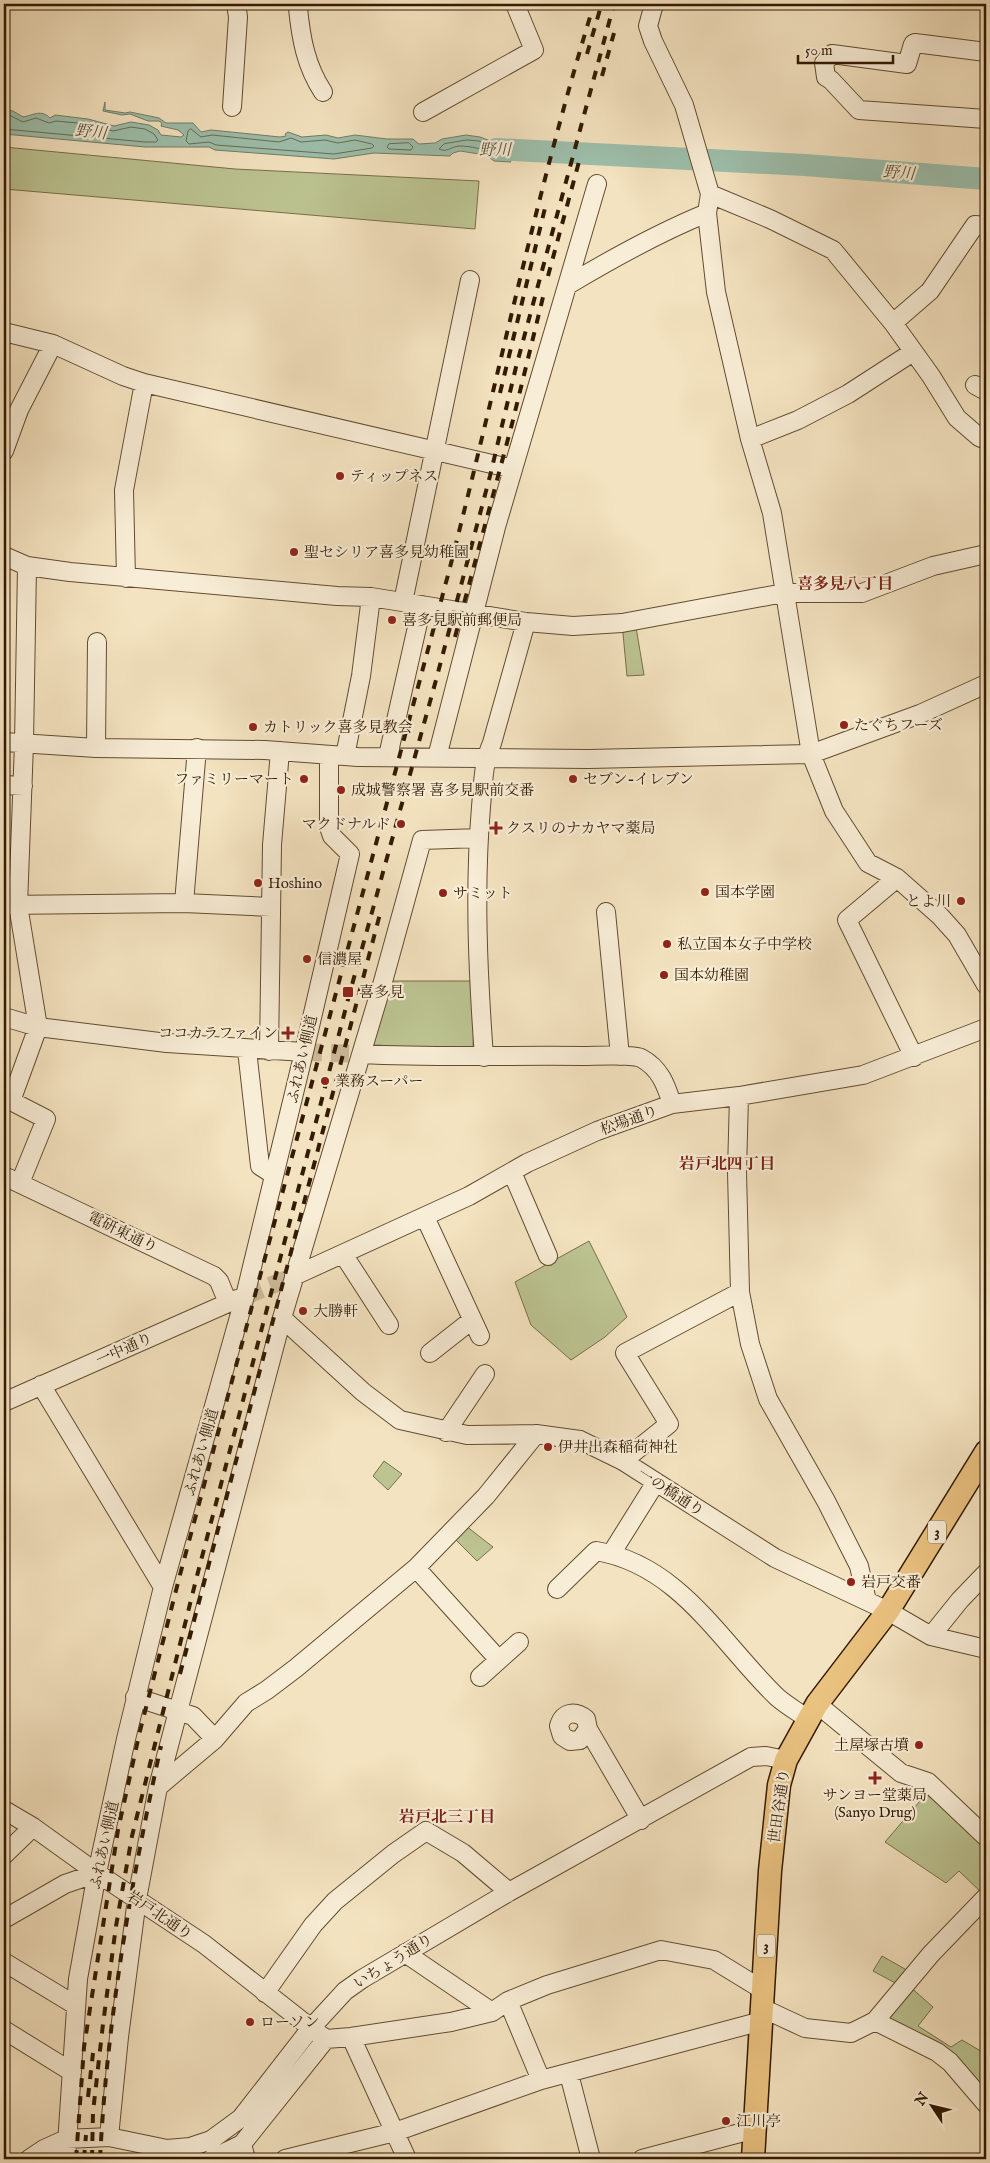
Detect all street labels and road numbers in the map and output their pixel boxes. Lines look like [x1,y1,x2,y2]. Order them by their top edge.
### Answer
street label: ふれあい側道 [283,1013,322,1105]
street label: 松場通り [598,1101,661,1140]
street label: 電研東通り [85,1207,161,1257]
street label: 一中通り [93,1329,155,1370]
street label: ふれあい側道 [180,1406,223,1498]
street label: 一の橋通り [634,1464,707,1521]
road number: 3 [928,1520,946,1544]
street label: 世田谷通り [765,1768,794,1845]
street label: ふれあい側道 [86,1799,123,1891]
street label: 岩戸北通り [123,1887,196,1944]
street label: いちょう通り [350,1930,436,1993]
road number: 3 [757,1934,775,1958]

